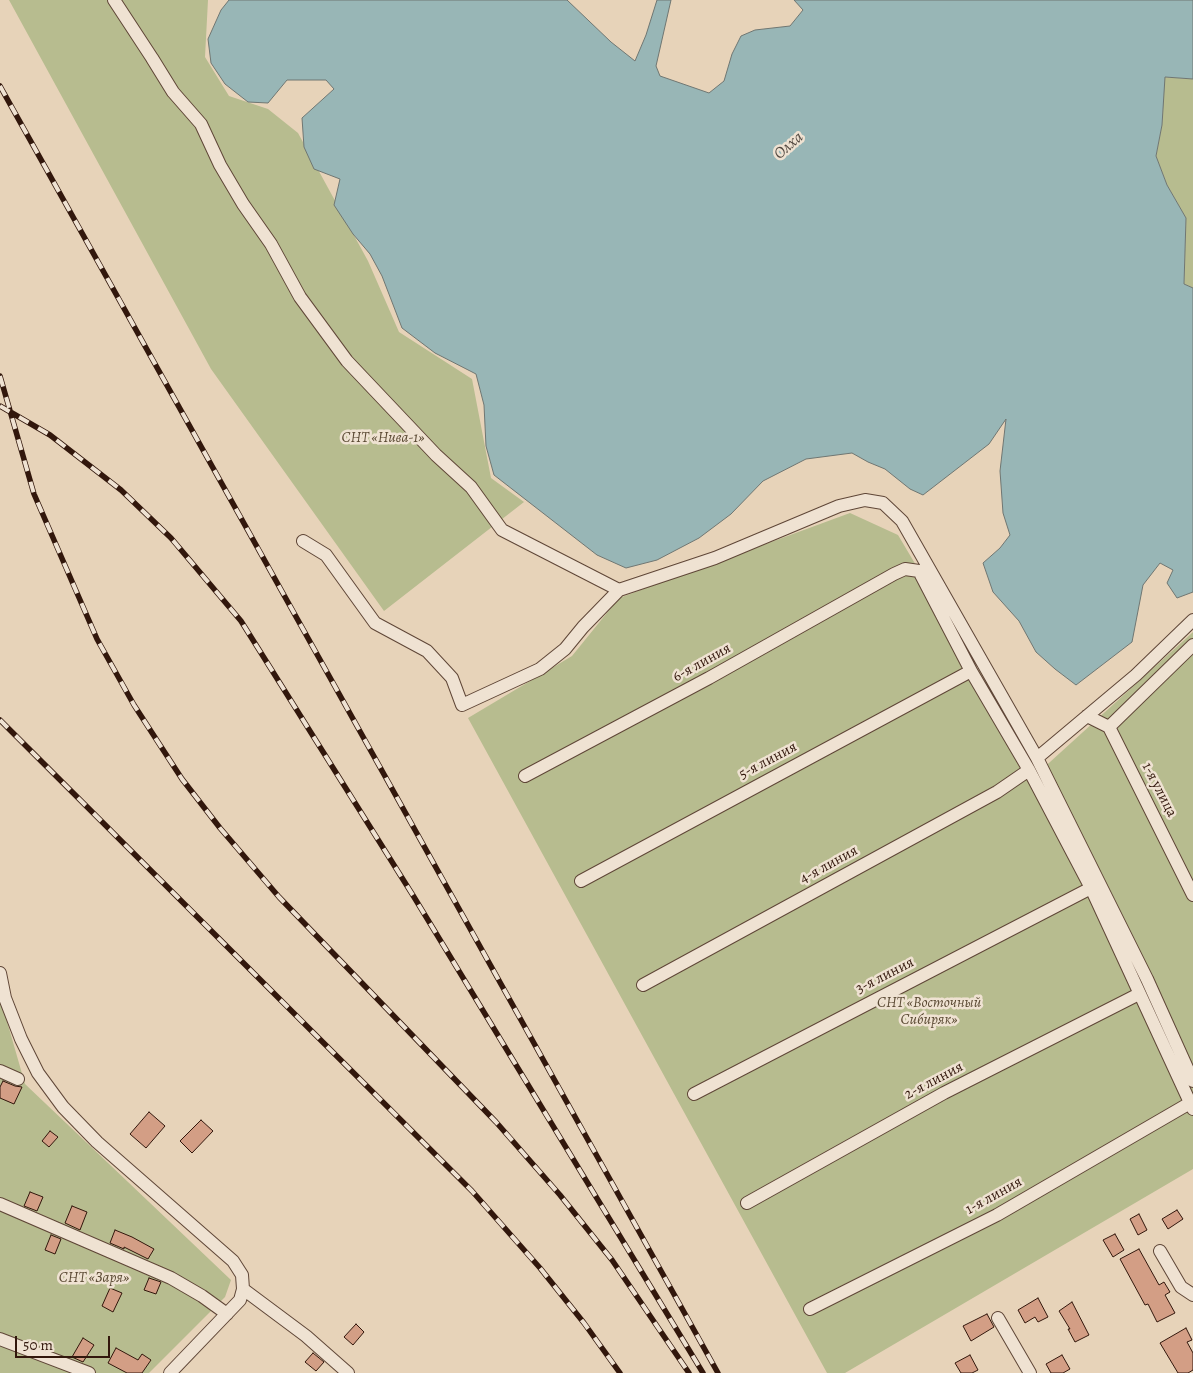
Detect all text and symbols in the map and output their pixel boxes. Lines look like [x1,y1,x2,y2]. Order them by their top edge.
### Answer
water label: Олха [770,128,808,164]
park label: СНТ «Нива-1» [342,429,424,447]
street label: 6-я линия [670,640,734,686]
street label: 5-я линия [736,738,800,784]
street label: 1-я улица [1138,760,1180,820]
street label: 4-я линия [797,842,861,888]
street label: 3-я линия [853,954,917,998]
park label: СНТ «Восточный Сибиряк» [877,994,981,1029]
street label: 2-я линия [902,1058,966,1104]
street label: 1-я линия [963,1173,1025,1219]
park label: СНТ «Заря» [59,1269,129,1287]
scale bar [18,1326,112,1358]
text: 50 m [23,1335,53,1355]

